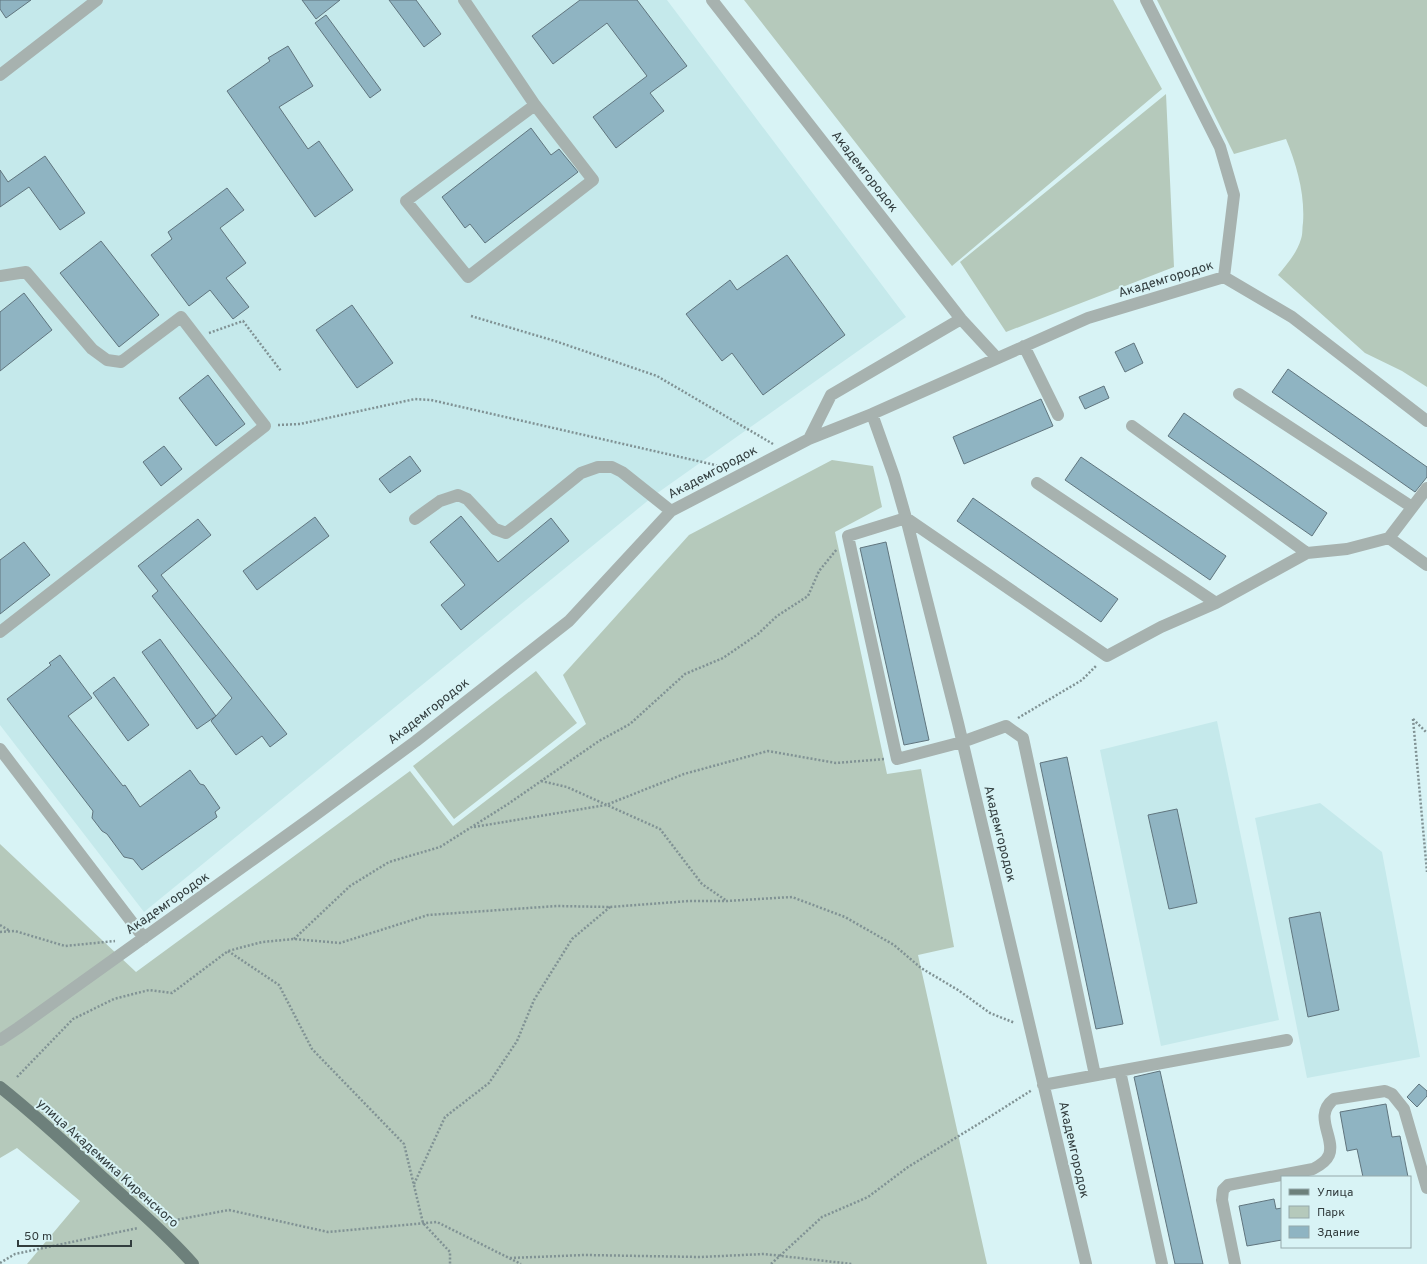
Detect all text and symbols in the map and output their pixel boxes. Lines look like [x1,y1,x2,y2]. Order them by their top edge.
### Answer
street label: Академгородок [827,128,901,216]
street label: Академгородок [1116,258,1216,302]
street label: Академгородок [666,443,760,503]
street label: Академгородок [385,675,473,749]
street label: Академгородок [979,784,1019,884]
street label: Академгородок [123,869,213,939]
street label: улица Академика Киренского [33,1096,181,1232]
street label: Академгородок [1054,1100,1092,1200]
legend [1281,1176,1411,1248]
text: Улица [1317,1185,1353,1201]
text: Парк [1317,1205,1345,1221]
scale bar [18,1222,131,1248]
text: Здание [1317,1225,1360,1241]
text: 50 m [24,1229,52,1245]

